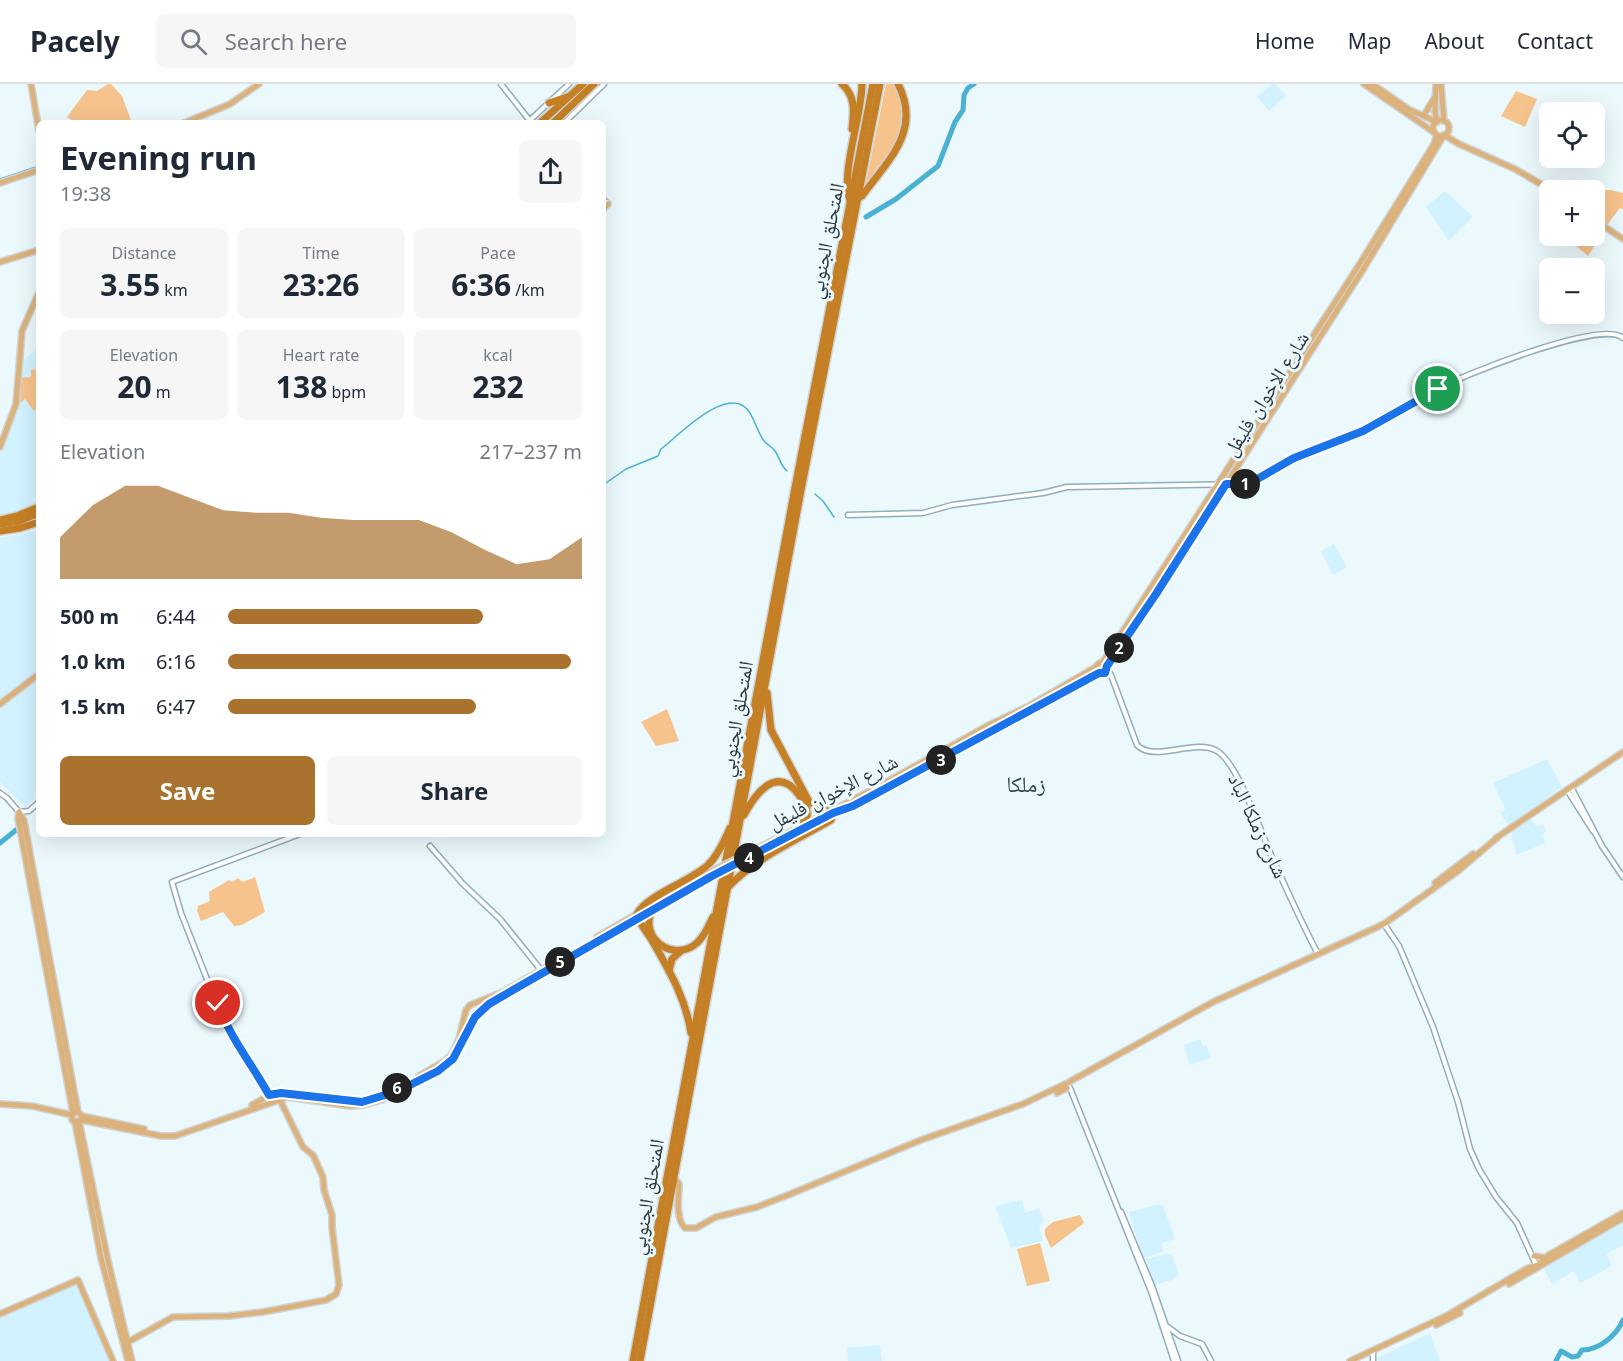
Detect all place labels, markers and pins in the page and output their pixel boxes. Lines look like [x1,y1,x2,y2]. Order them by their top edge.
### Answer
pin [1412,363,1463,414]
pin: 1 [1230,469,1260,499]
pin: 2 [1104,633,1134,663]
pin: 3 [926,745,956,775]
pin: 4 [734,843,764,873]
pin: 5 [545,947,575,977]
pin [192,977,243,1028]
pin: 6 [382,1073,412,1103]

